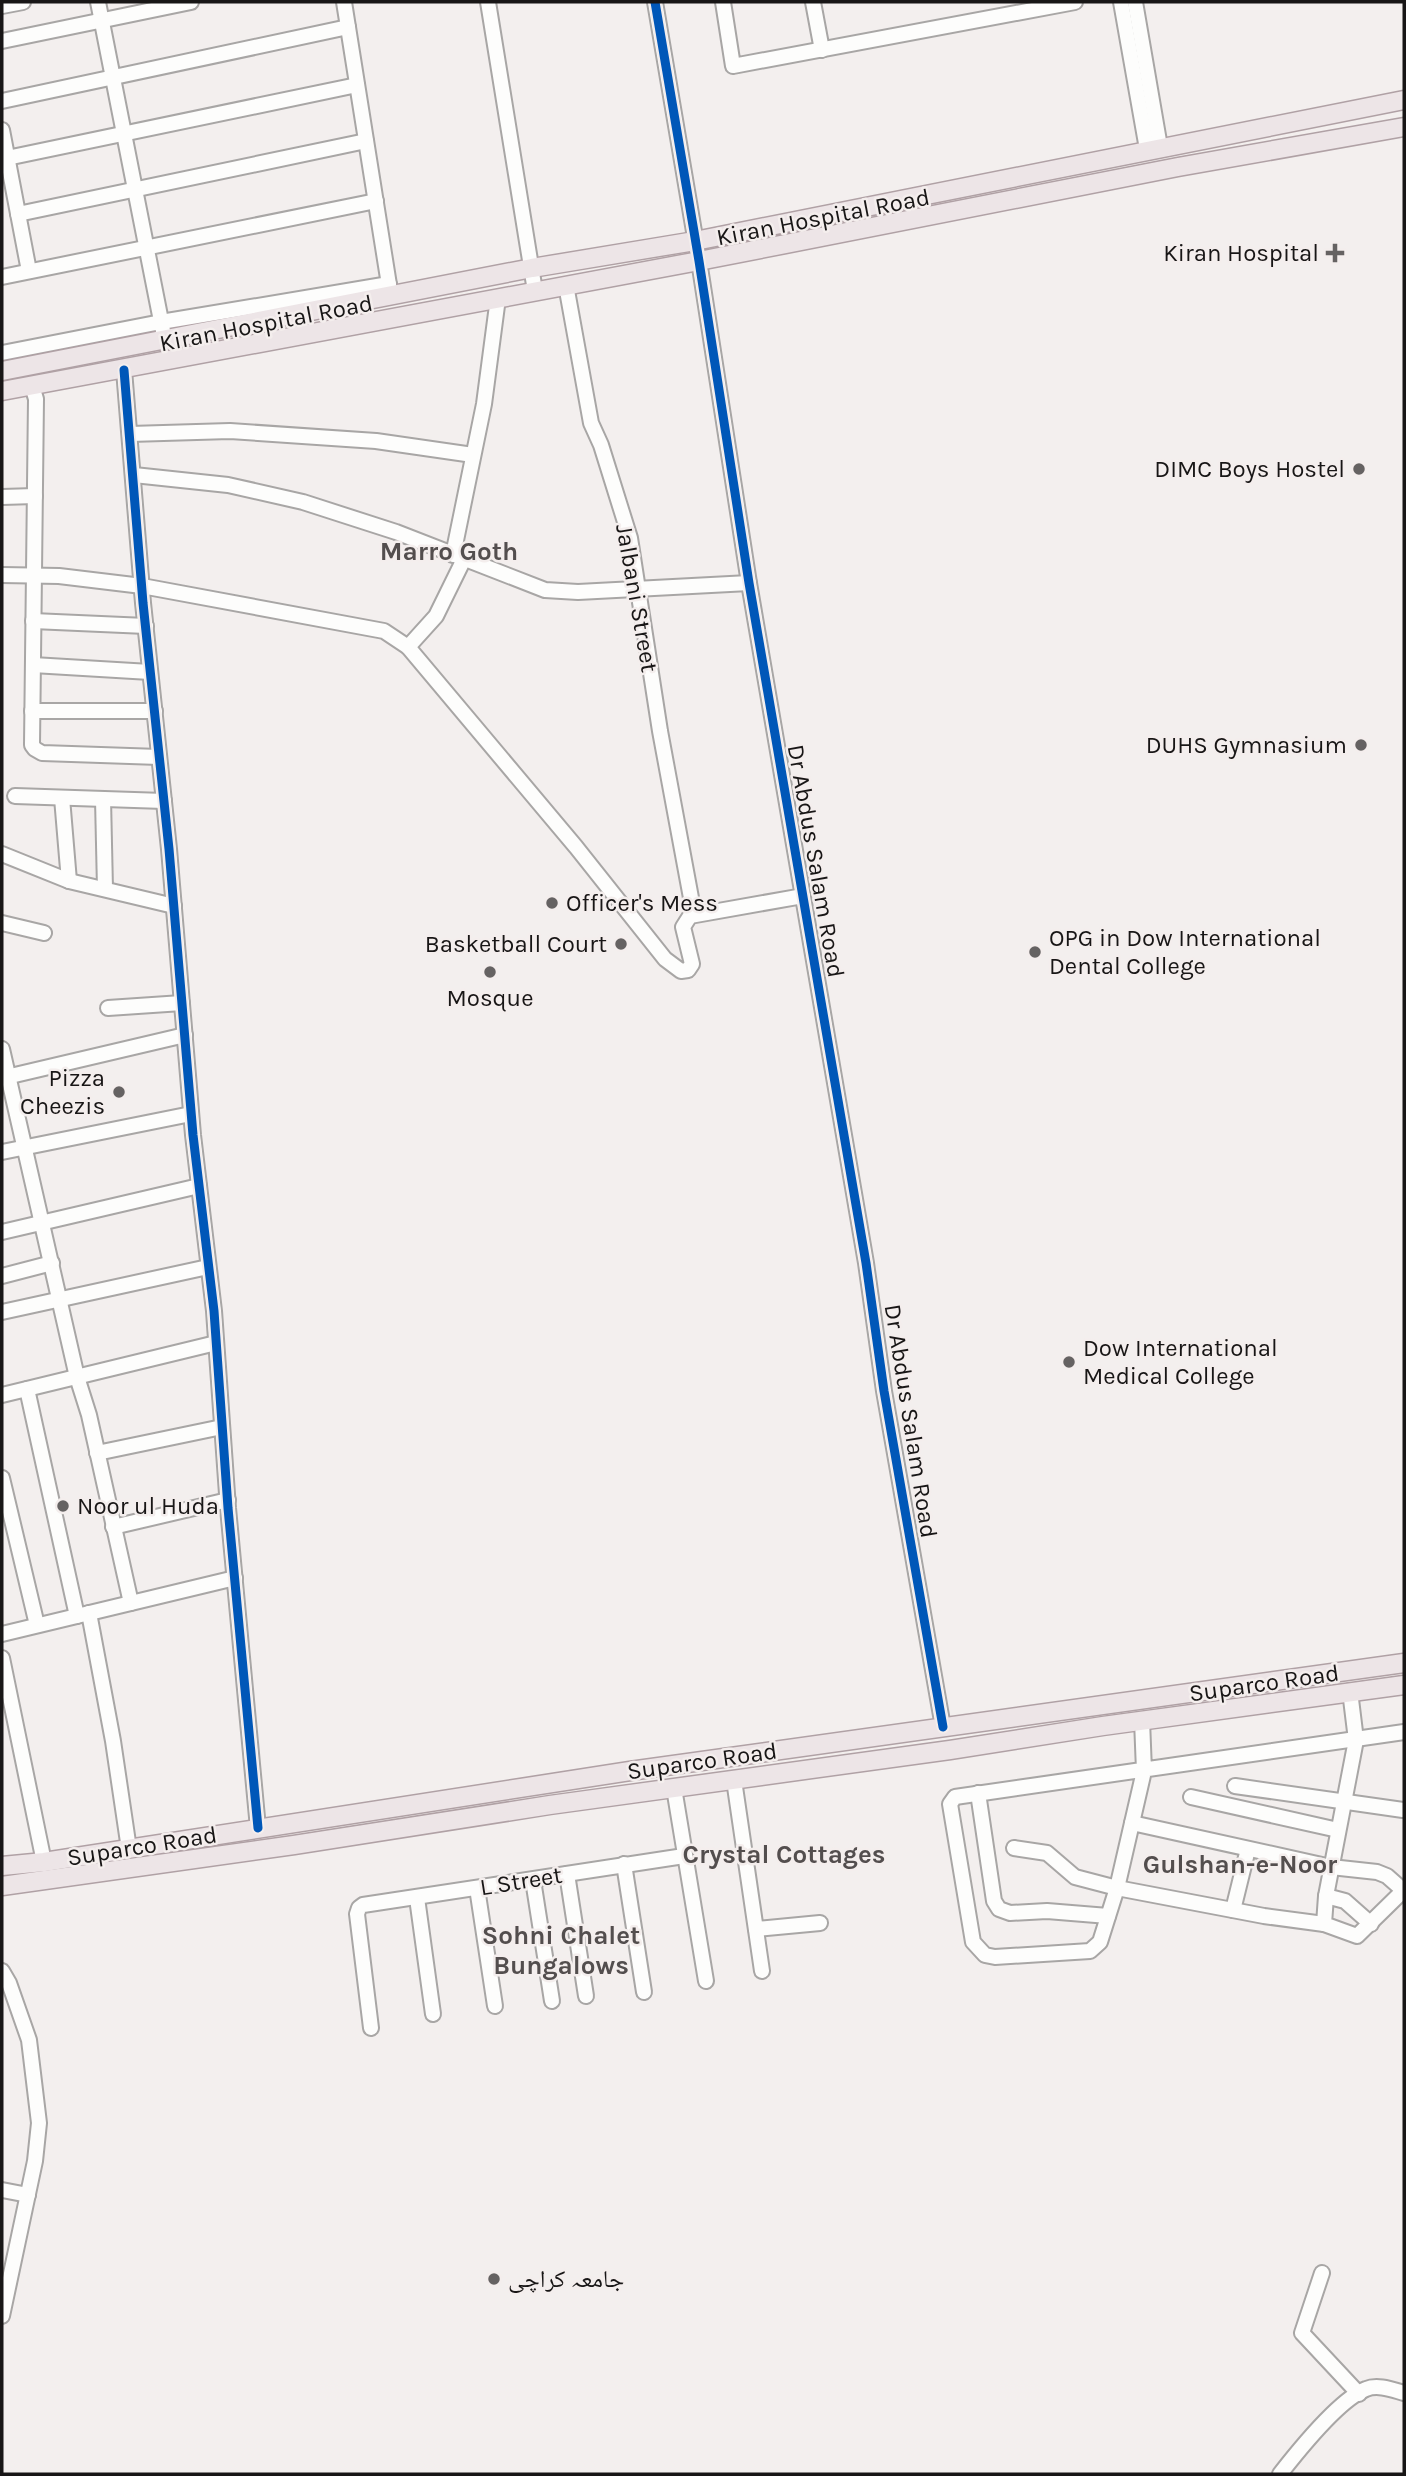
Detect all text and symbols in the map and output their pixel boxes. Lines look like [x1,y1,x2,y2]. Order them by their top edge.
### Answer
street label: Kiran Hospital Road [714,183,932,251]
place label: Kiran Hospital [1163,239,1319,267]
marker: Kiran Hospital [1325,243,1345,263]
street label: Kiran Hospital Road [157,289,375,357]
place label: DIMC Boys Hostel [1154,455,1345,483]
marker: DIMC Boys Hostel [1351,461,1367,477]
street label: Jalbani Street [610,522,664,674]
district label: Marro Goth [380,536,518,567]
place label: DUHS Gymnasium [1146,731,1347,759]
marker: DUHS Gymnasium [1353,737,1369,753]
street label: Dr Abdus Salam Road [782,742,850,980]
place label: Officer's Mess [566,889,718,917]
marker: Officer's Mess [544,895,560,911]
place label: OPG in Dow International Dental College [1049,924,1321,980]
place label: Basketball Court [425,930,607,958]
marker: Basketball Court [613,936,629,952]
marker: OPG in Dow International Dental College [1027,944,1043,960]
marker: Mosque [482,964,498,980]
place label: Mosque [447,984,533,1012]
place label: Pizza Cheezis [20,1064,105,1120]
marker: Pizza Cheezis [111,1084,127,1100]
street label: Dr Abdus Salam Road [879,1302,943,1540]
place label: Dow International Medical College [1083,1334,1278,1390]
marker: Dow International Medical College [1061,1354,1077,1370]
place label: Noor ul Huda [77,1492,219,1520]
marker: Noor ul Huda [55,1498,71,1514]
street label: Suparco Road [1187,1659,1341,1707]
street label: Suparco Road [625,1737,779,1785]
street label: Suparco Road [65,1820,219,1872]
district label: Crystal Cottages [683,1839,885,1870]
district label: Gulshan-e-Noor [1143,1849,1338,1880]
street label: L Street [478,1861,564,1901]
district label: Sohni Chalet Bungalows [482,1920,640,1981]
place label: جامعہ کراچی [508,2265,624,2293]
marker: جامعہ کراچی [486,2271,502,2287]

